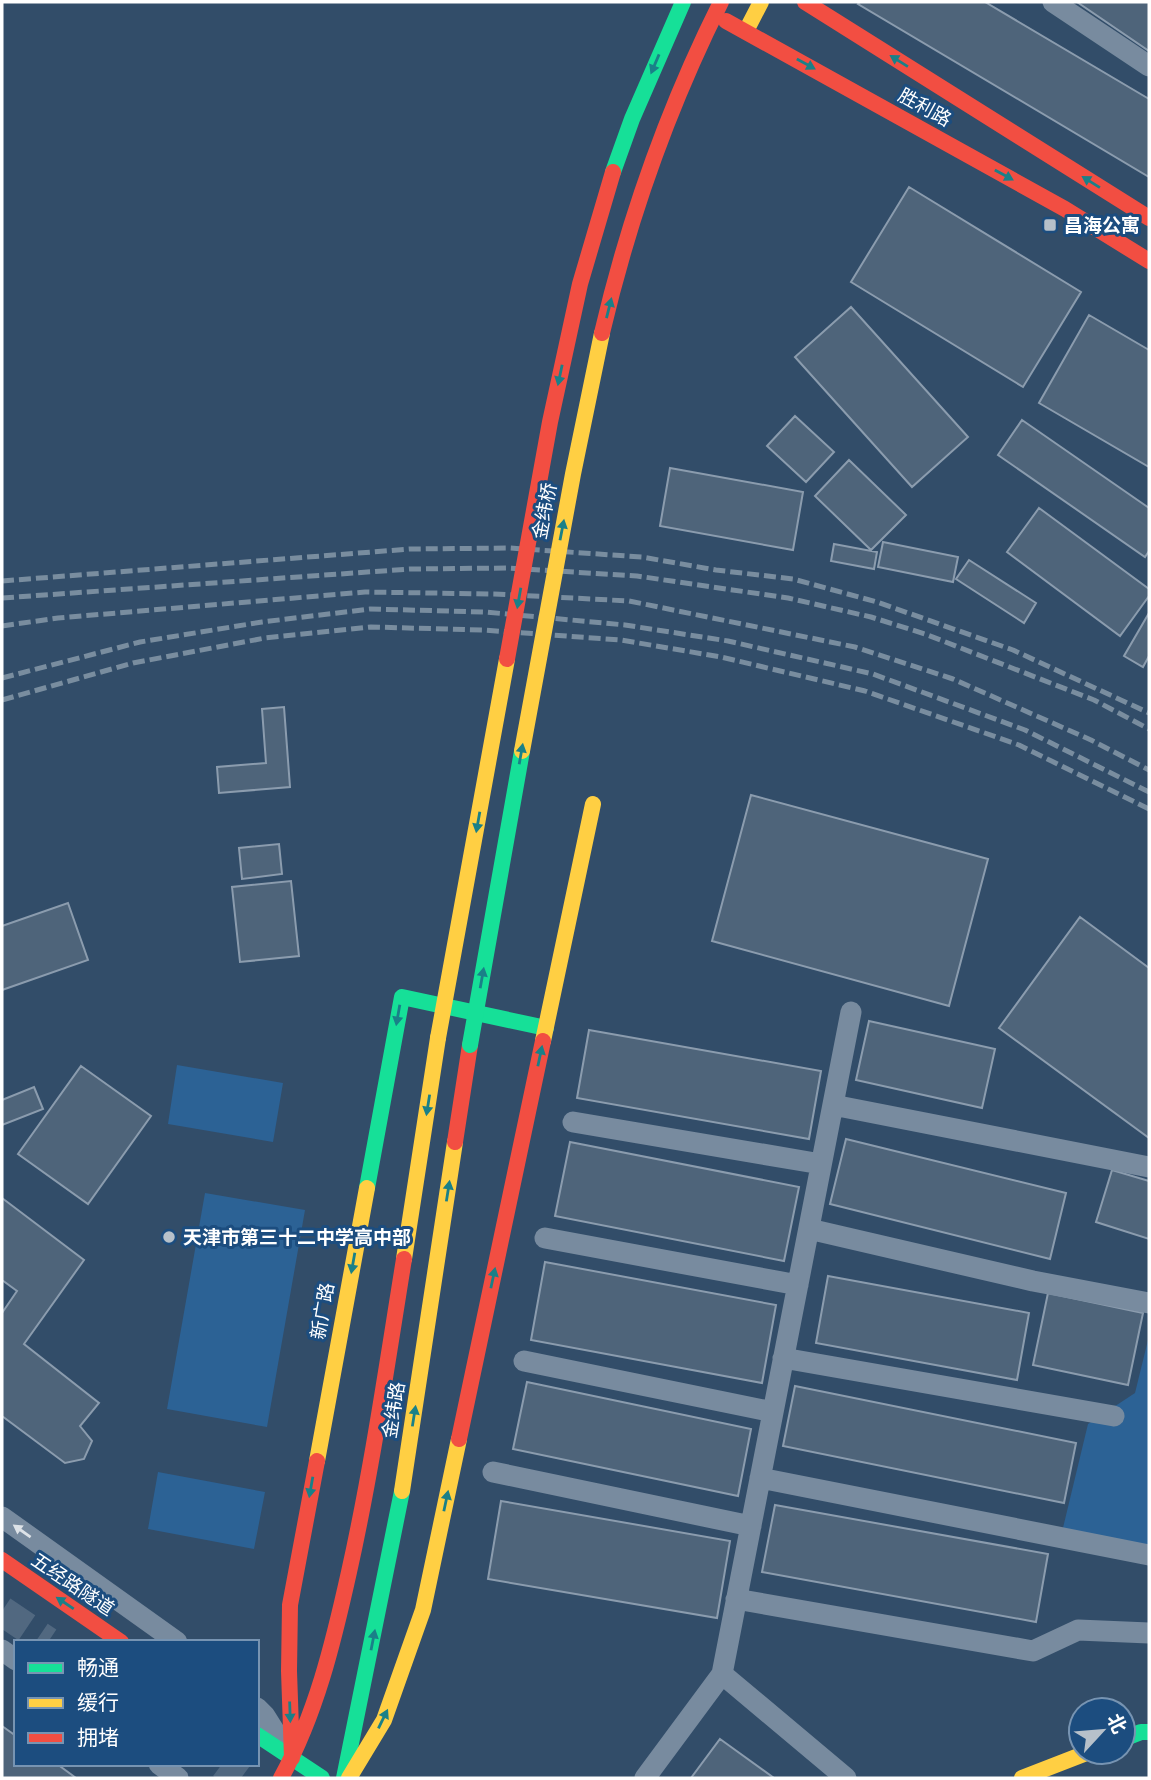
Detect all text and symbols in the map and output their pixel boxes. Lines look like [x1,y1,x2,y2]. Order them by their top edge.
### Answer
one-way arrow [650,54,661,75]
one-way arrow [889,54,909,67]
one-way arrow [796,58,816,70]
street label: 胜利路 [895,85,954,130]
one-way arrow [995,169,1014,181]
one-way arrow [1082,176,1101,189]
place label: 昌海公寓 [1064,215,1140,236]
marker: 昌海公寓 [1042,217,1058,233]
one-way arrow [604,297,615,319]
one-way arrow [555,364,566,386]
street label: 金纬桥 [529,481,560,541]
one-way arrow [557,519,568,541]
one-way arrow [513,587,524,609]
one-way arrow [516,743,527,765]
one-way arrow [472,811,483,833]
one-way arrow [477,967,488,989]
one-way arrow [392,1004,403,1026]
one-way arrow [534,1045,545,1067]
one-way arrow [422,1094,433,1116]
one-way arrow [443,1180,454,1202]
place label: 天津市第三十二中学高中部 [183,1227,411,1248]
marker: 天津市第三十二中学高中部 [161,1229,177,1245]
one-way arrow [347,1252,358,1274]
one-way arrow [488,1267,499,1289]
street label: 新广路 [307,1281,338,1341]
street label: 金纬路 [379,1380,408,1440]
one-way arrow [409,1405,420,1427]
one-way arrow [306,1476,317,1498]
one-way arrow [441,1490,452,1512]
one-way arrow [13,1524,31,1538]
street label: 五经路隧道 [27,1549,118,1620]
one-way arrow [56,1596,74,1610]
one-way arrow [368,1629,379,1651]
legend [14,1640,259,1766]
text: 畅通 [77,1657,119,1679]
text: 缓行 [77,1692,119,1714]
north arrow [1067,1696,1137,1766]
one-way arrow [284,1701,296,1723]
one-way arrow [377,1709,389,1729]
text: 北 [1103,1711,1130,1737]
text: 拥堵 [77,1727,119,1749]

